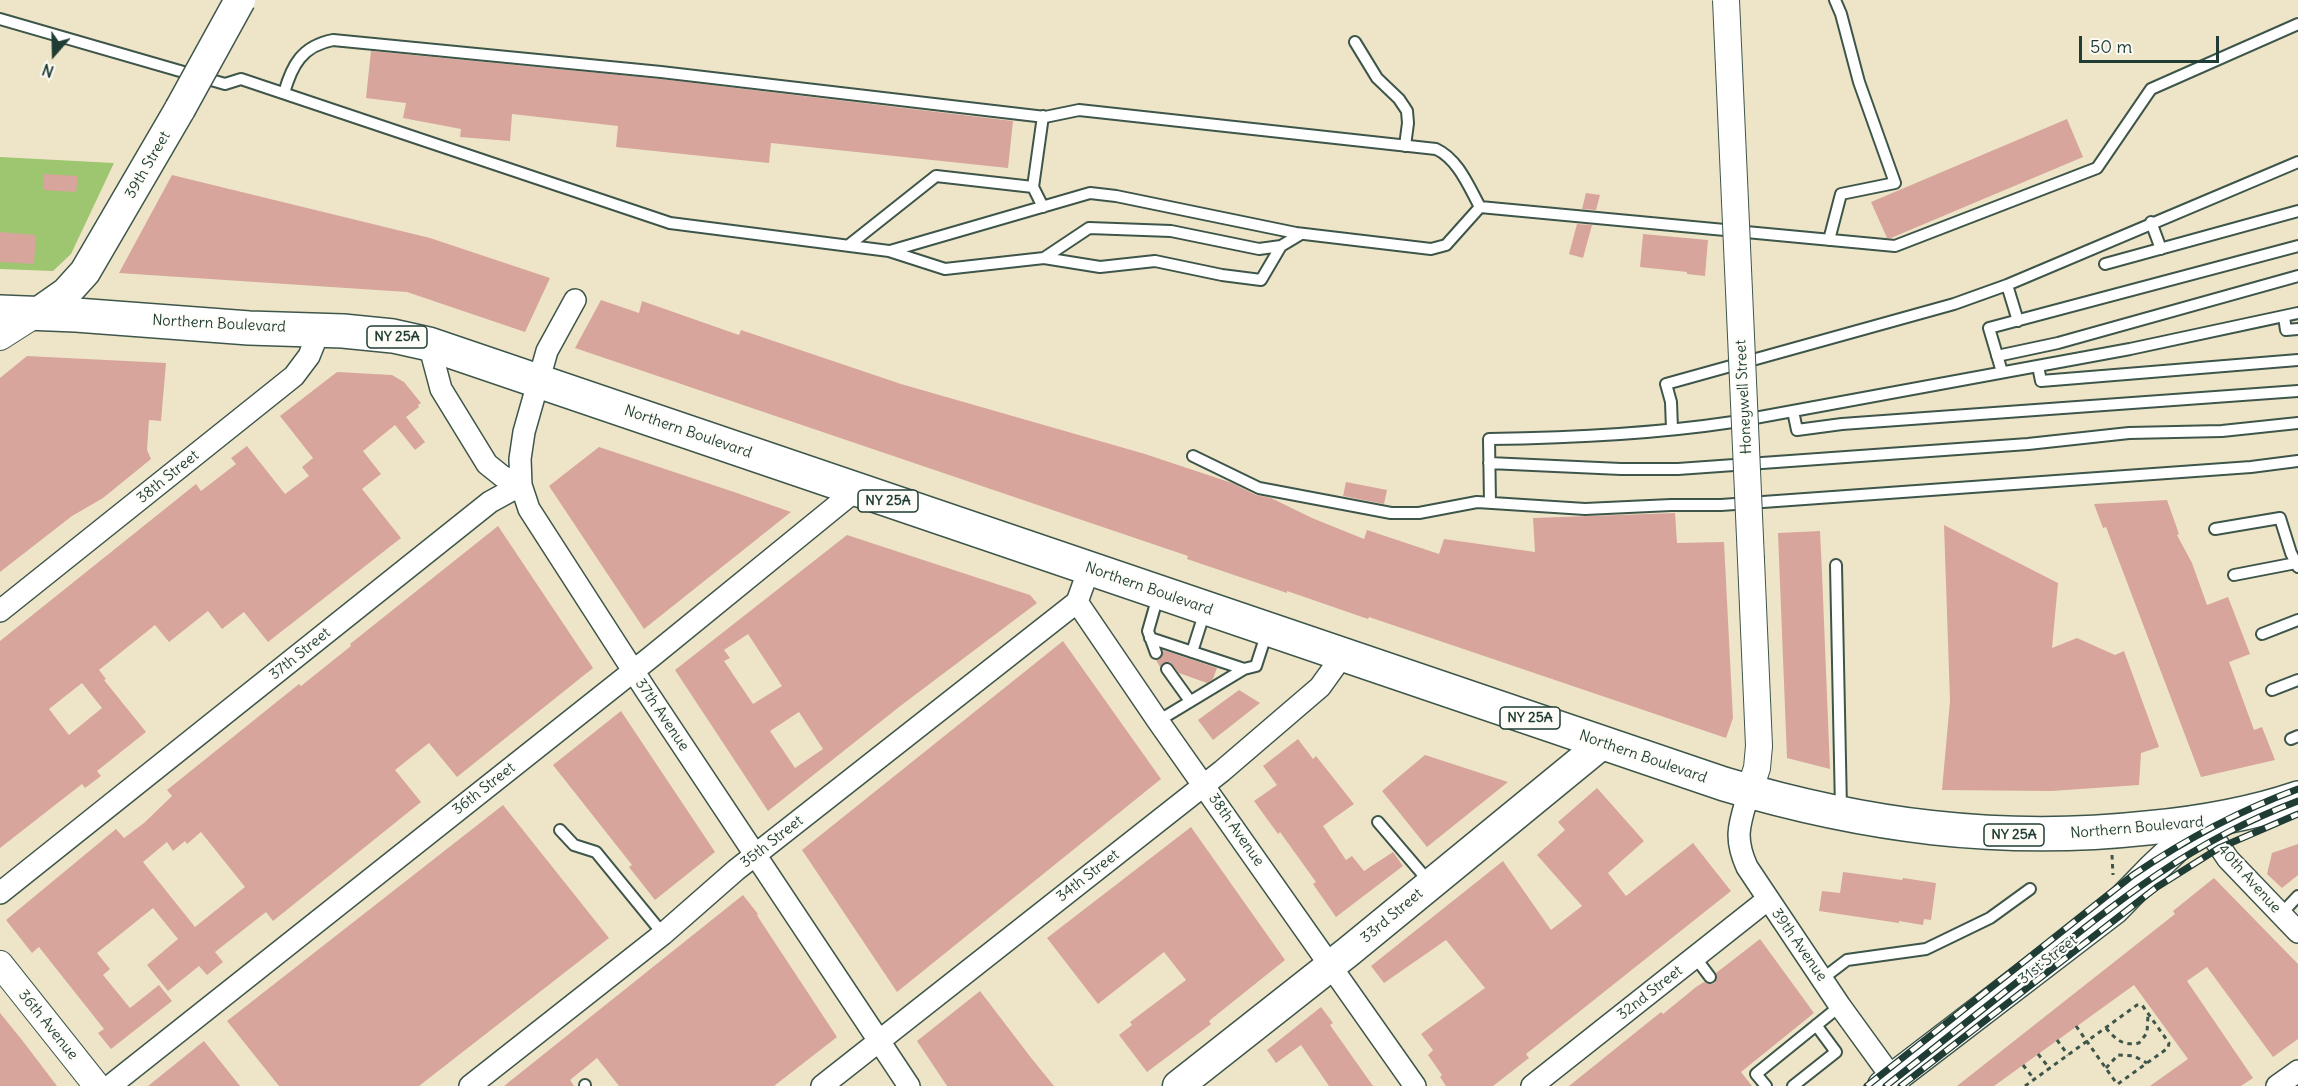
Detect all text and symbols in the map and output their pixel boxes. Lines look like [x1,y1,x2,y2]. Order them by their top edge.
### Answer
north arrow [24,24,84,84]
scale bar [2082,24,2222,62]
text: 50 m [2090,35,2132,58]
text: N [39,60,56,82]
street label: 39th Street [122,128,174,202]
street label: Northern Boulevard [152,312,286,336]
road number: NY 25A [367,326,427,348]
street label: Honeywell Street [1732,339,1756,455]
street label: Northern Boulevard [622,402,754,462]
street label: 38th Street [133,447,203,507]
road number: NY 25A [858,490,918,512]
street label: Northern Boulevard [1083,559,1215,619]
street label: 37th Street [266,624,334,684]
street label: 37th Avenue [631,675,693,755]
road number: NY 25A [1500,707,1560,729]
street label: Northern Boulevard [1577,727,1709,787]
street label: 36th Street [449,759,519,819]
street label: 38th Avenue [1204,790,1268,870]
street label: 35th Street [737,812,807,872]
street label: Northern Boulevard [2069,813,2205,843]
road number: NY 25A [1984,824,2044,846]
street label: 40th Avenue [2214,841,2284,917]
street label: 34th Street [1053,846,1123,906]
street label: 33rd Street [1357,885,1427,947]
street label: 39th Avenue [1767,905,1831,985]
street label: 31st Street [2015,931,2081,989]
street label: 32nd Street [1614,962,1686,1024]
street label: 36th Avenue [14,986,82,1064]

